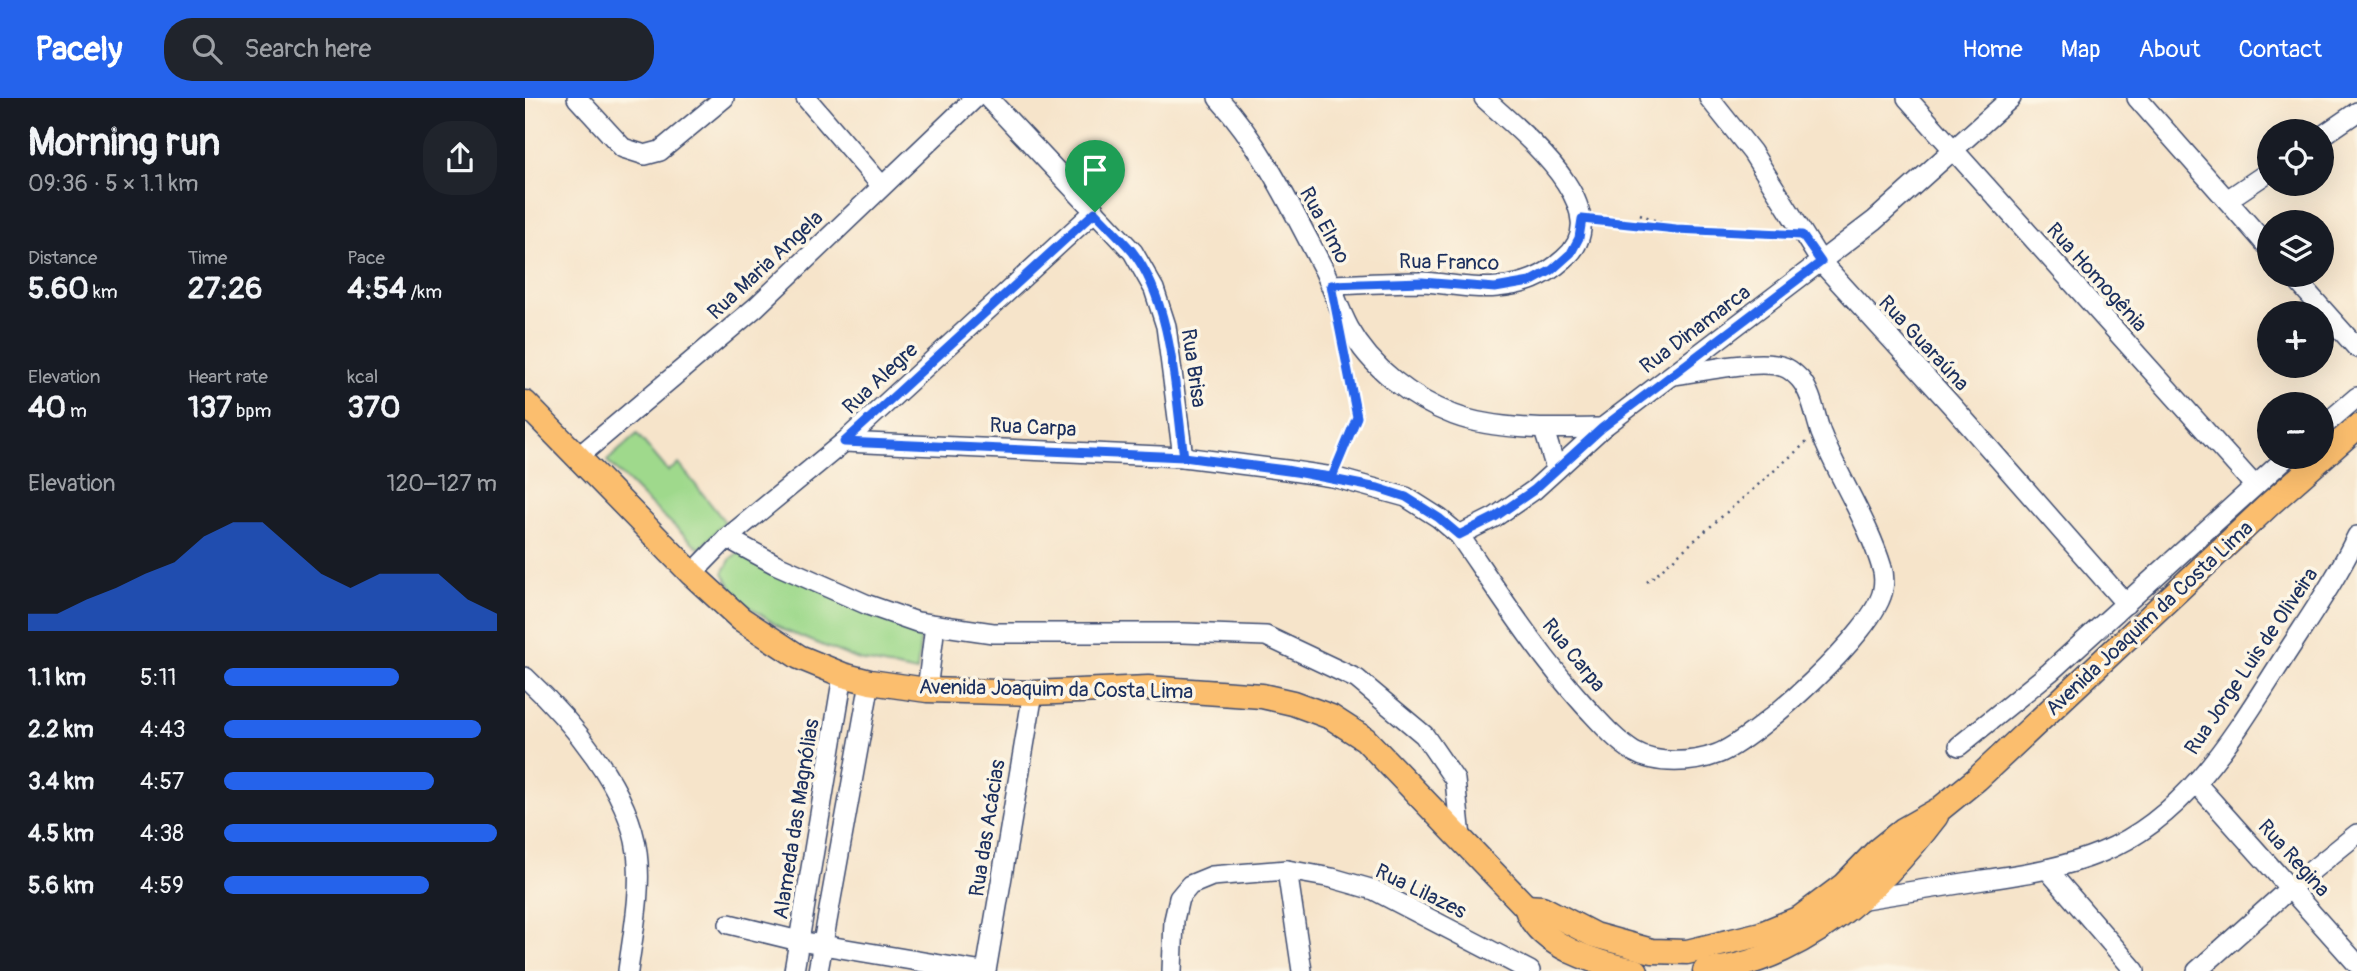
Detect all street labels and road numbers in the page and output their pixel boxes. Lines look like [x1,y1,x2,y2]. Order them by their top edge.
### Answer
street label: Rua Elmo [1293,182,1356,268]
street label: Rua Maria Angela [702,205,829,326]
street label: Rua Homogênia [2040,217,2153,338]
street label: Rua Franco [1399,248,1499,277]
street label: Rua Dinamarca [1635,279,1756,380]
street label: Rua Guaraúna [1872,290,1975,397]
street label: Rua Brisa [1175,327,1212,409]
street label: Rua Alegre [837,336,924,420]
street label: Rua Carpa [989,412,1077,443]
street label: Avenida Joaquim da Costa Lima [2040,515,2259,722]
street label: Rua Jorge Luis de Oliveira [2179,562,2324,760]
street label: Rua Carpa [1536,613,1611,698]
street label: Avenida Joaquim da Costa Lima [919,674,1193,705]
street label: Alameda das Magnólias [767,716,826,921]
street label: Rua das Acácias [963,757,1012,899]
street label: Rua Regina [2252,814,2336,903]
street label: Rua Lilazes [1371,858,1471,925]

